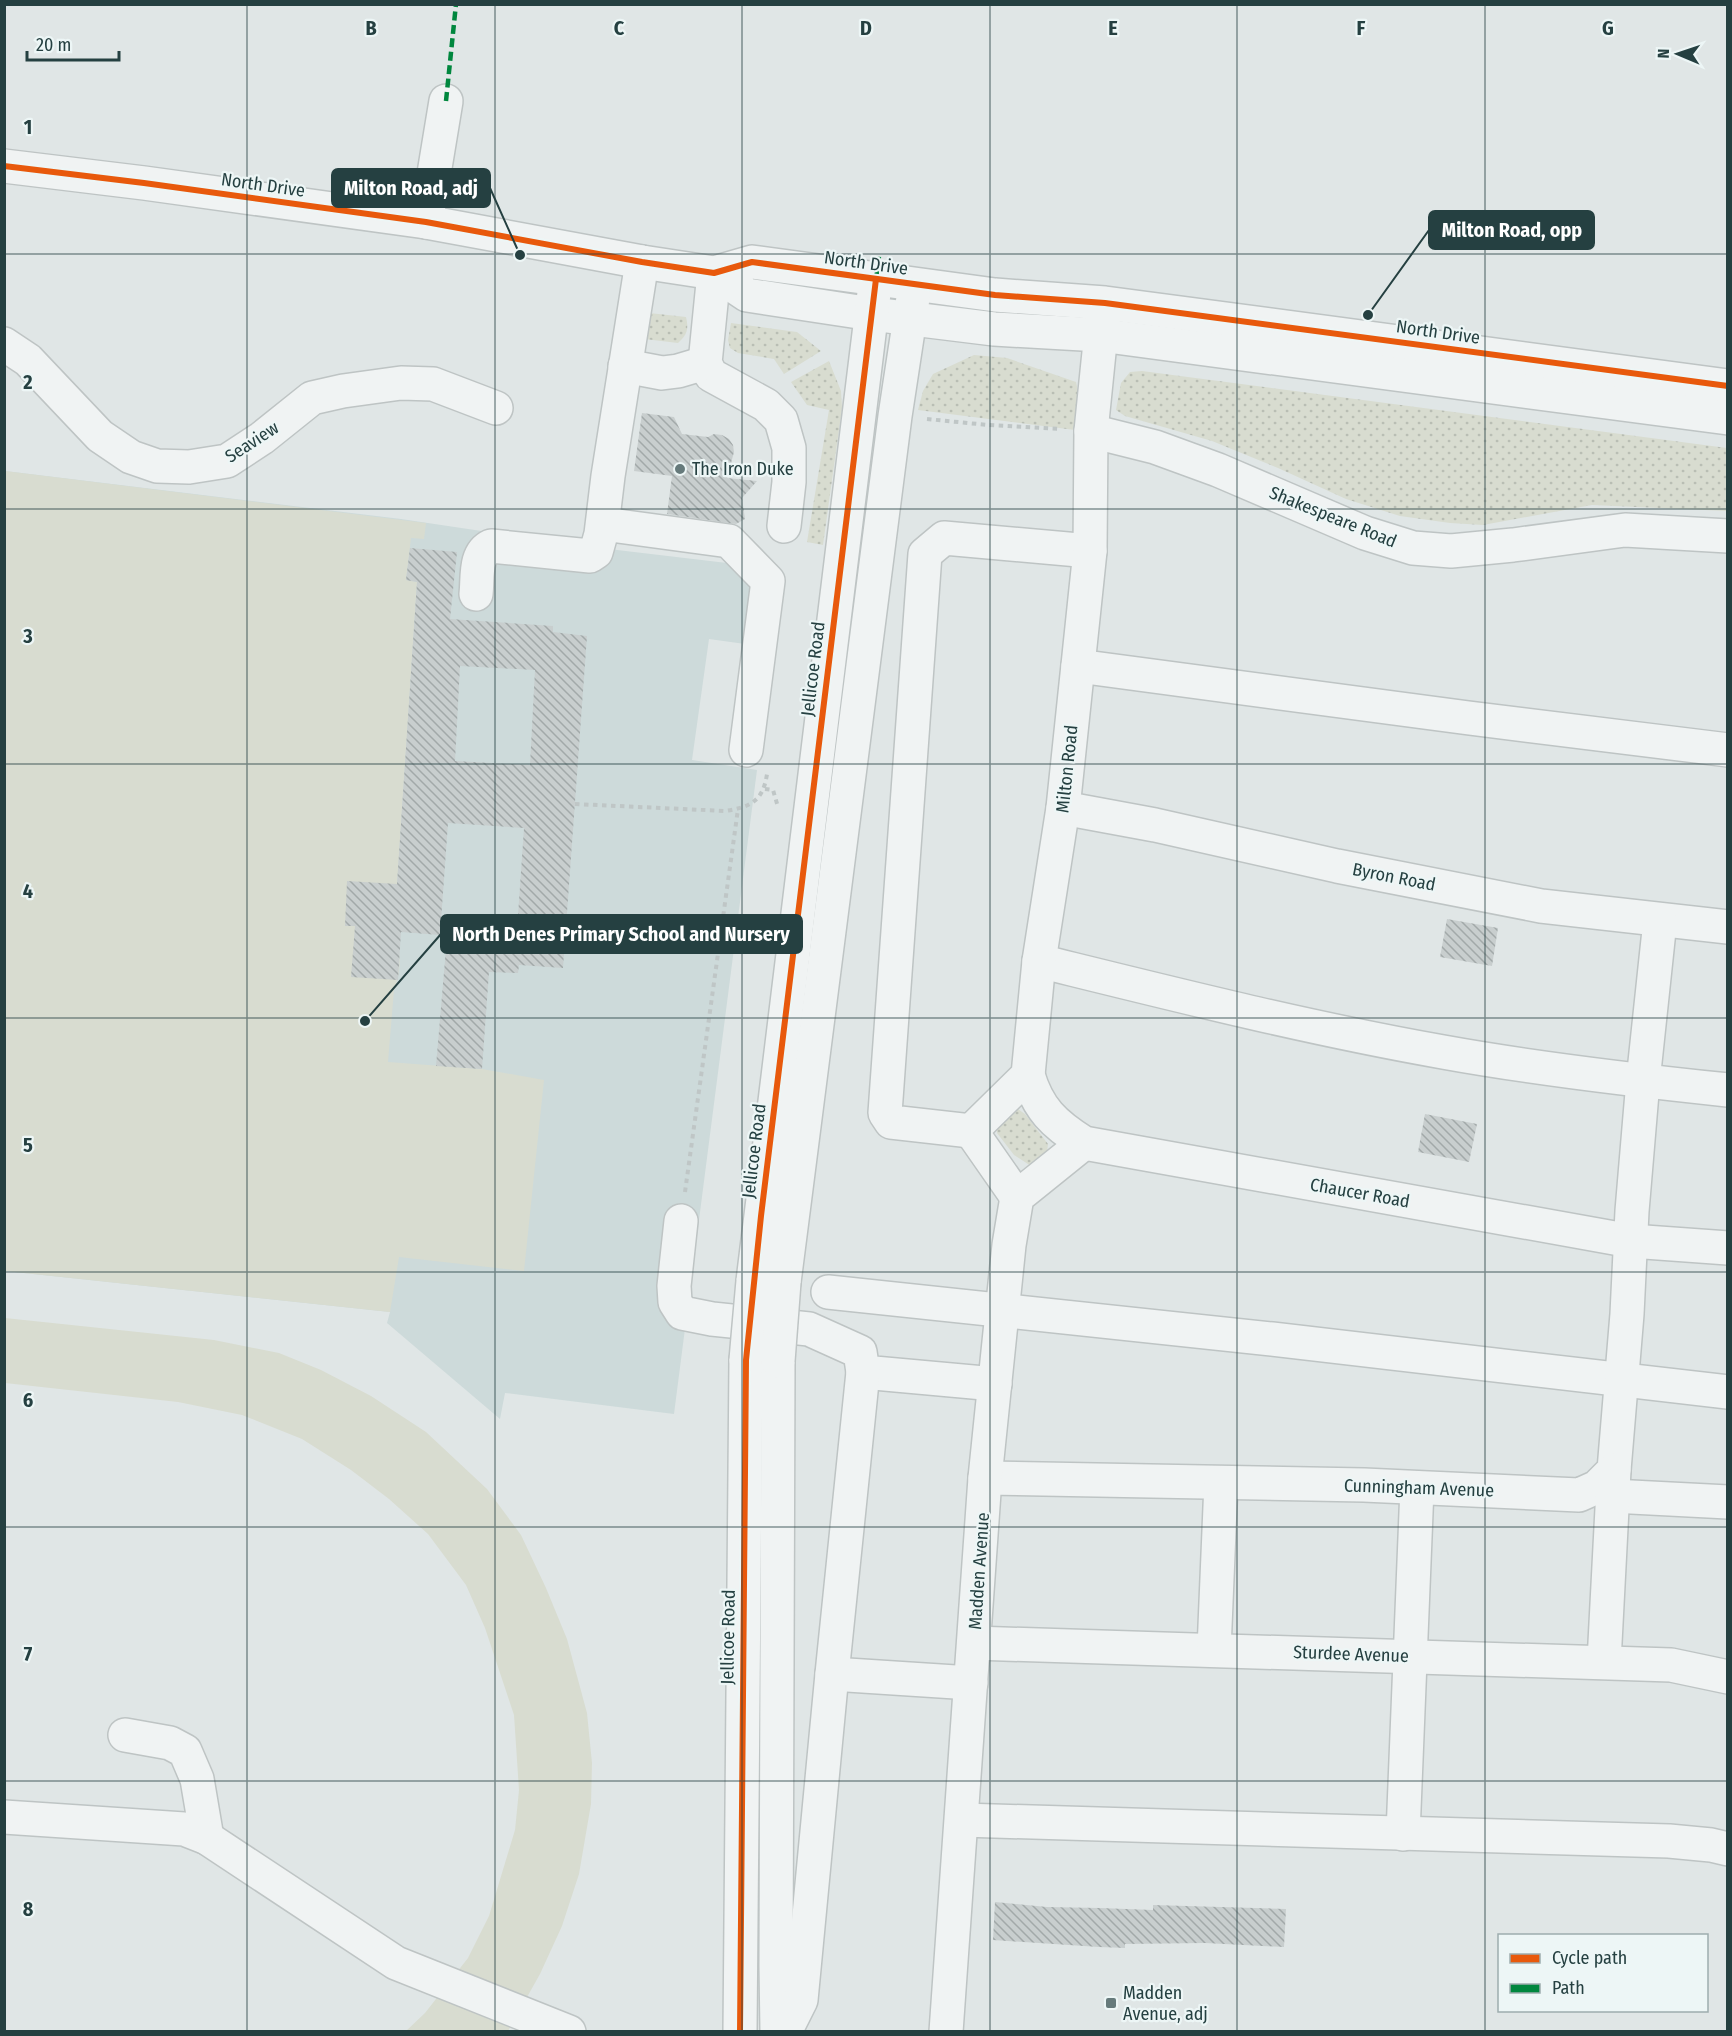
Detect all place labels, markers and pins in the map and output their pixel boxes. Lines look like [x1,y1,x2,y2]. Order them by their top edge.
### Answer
callout: Milton Road, adj [332,169,490,207]
callout: Milton Road, opp [1429,211,1594,249]
place label: The Iron Duke [692,458,794,480]
marker: The Iron Duke [673,462,687,476]
callout: North Denes Primary School and Nursery [441,915,802,953]
place label: Madden Avenue, adj [1123,1982,1208,2025]
marker: Madden Avenue, adj [1104,1996,1118,2010]

